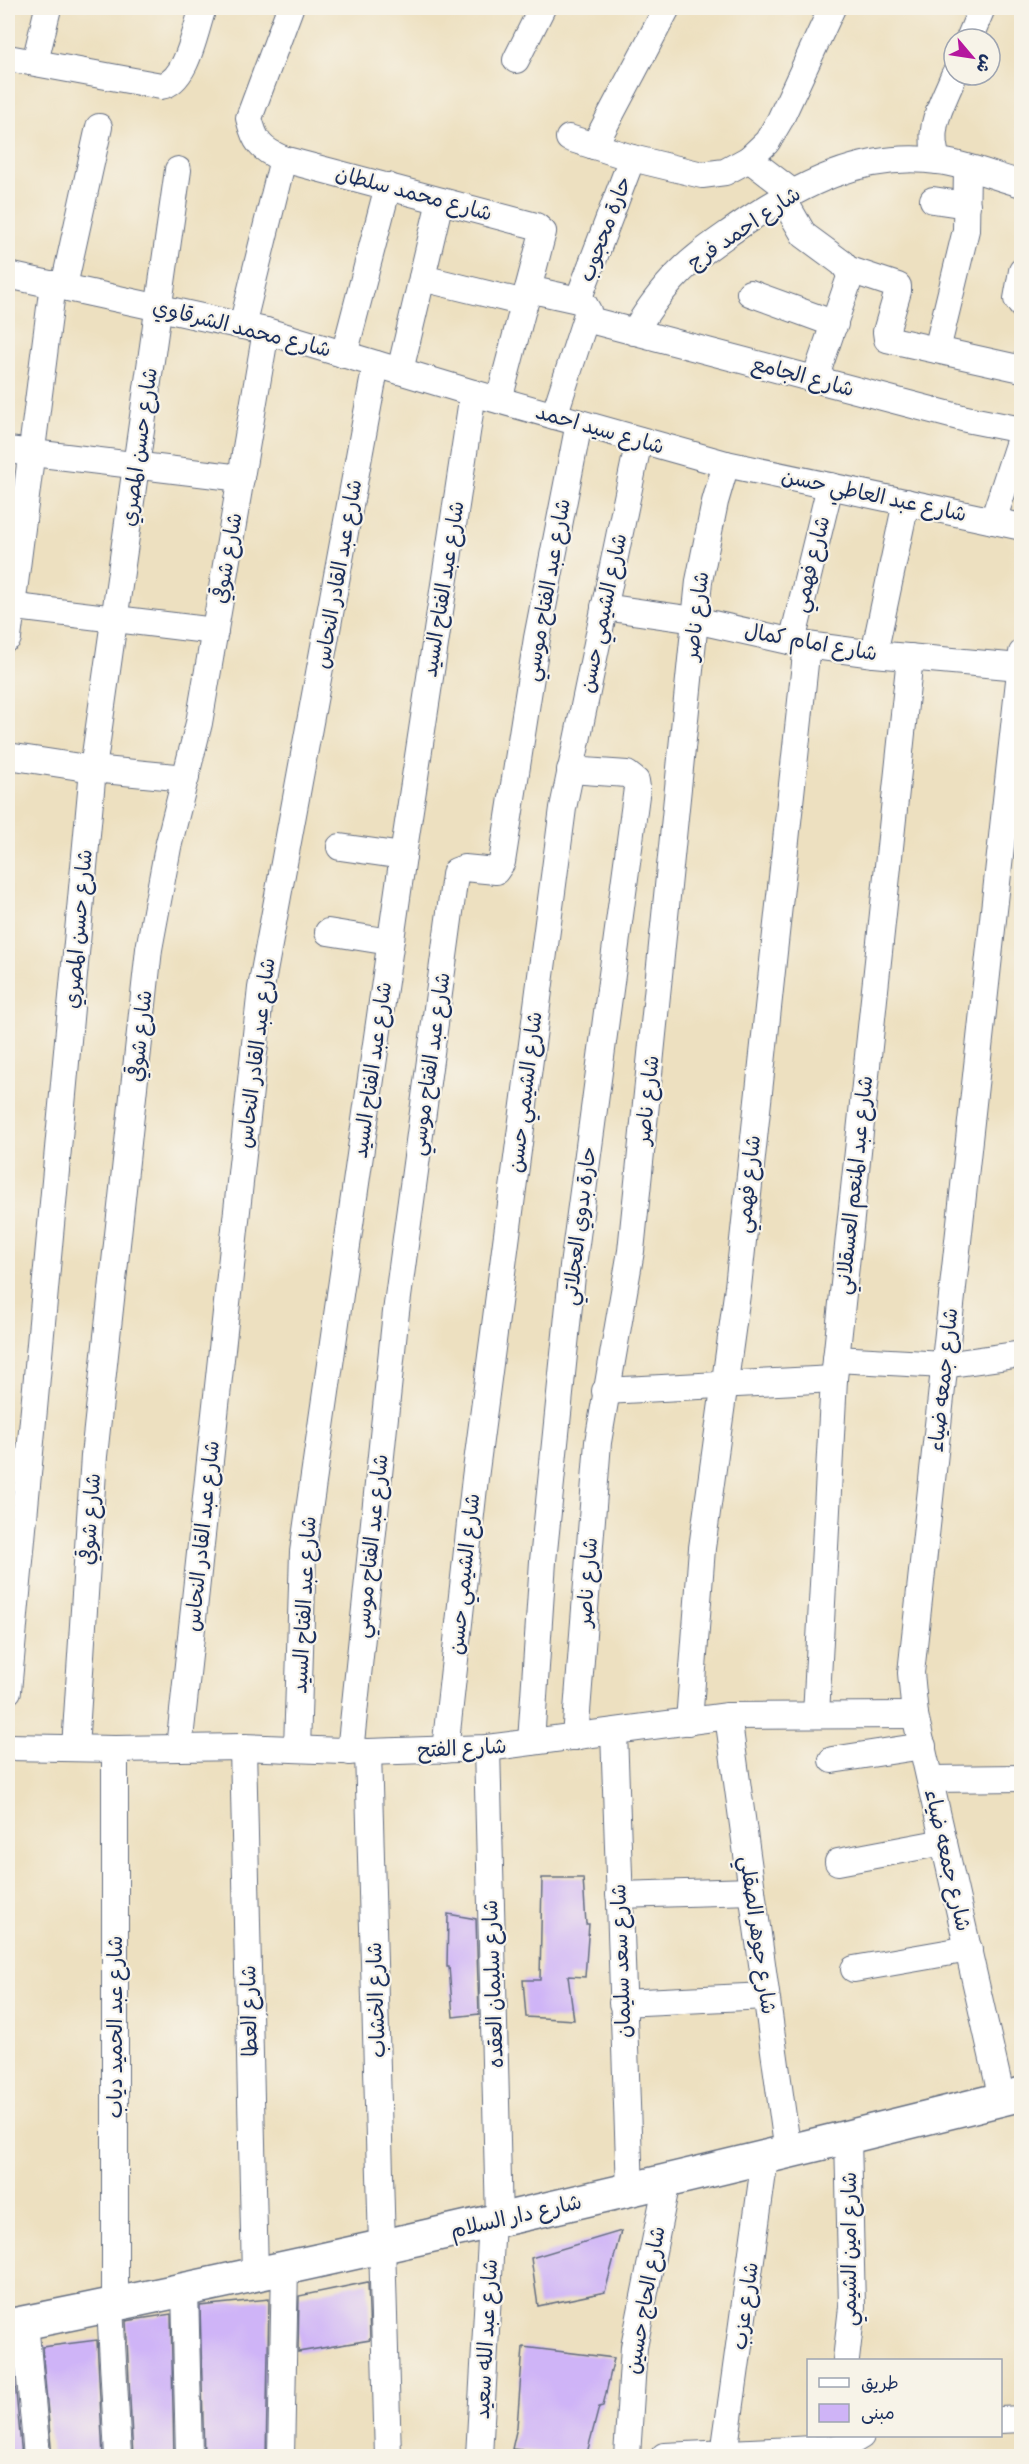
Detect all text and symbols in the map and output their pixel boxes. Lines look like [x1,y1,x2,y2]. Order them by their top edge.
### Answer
north arrow [942,27,1002,87]
text: ش [971,51,997,76]
street label: شارع محمد سلطان [332,160,495,228]
street label: حارة محجوب [573,173,638,286]
street label: شارع احمد فرج [682,181,807,277]
street label: شارع محمد الشرقاوي [150,293,334,365]
street label: شارع الجامع [748,350,857,404]
street label: شارع حسن المصري [115,366,165,528]
street label: شارع سيد احمد [532,398,667,462]
street label: شارع عبد العاطي حسن [778,463,969,533]
street label: شارع عبد القادر النحاس [309,477,369,671]
street label: شارع عبد الفتاح موسي [518,497,582,684]
street label: شارع عبد الفتاح السيد [416,499,472,679]
street label: شارع شوقي [206,510,250,606]
street label: شارع فهمي [786,513,841,616]
street label: شارع الشيمي حسن [573,531,638,696]
street label: شارع ناصر [677,570,716,664]
street label: شارع امام كمال [742,618,880,669]
street label: شارع حسن المصري [58,848,100,1010]
street label: شارع عبد القادر النحاس [231,956,283,1150]
street label: شارع عبد الفتاح موسي [404,971,462,1158]
street label: شارع عبد الفتاح السيد [347,980,399,1160]
street label: شارع شوقي [122,989,160,1083]
street label: شارع الشيمي حسن [502,1010,554,1175]
street label: شارع ناصر [629,1054,667,1148]
street label: شارع عبد المنعم العسقلاني [830,1074,884,1296]
street label: شارع فهمي [730,1134,772,1235]
street label: حارة بدوي العجلاتي [556,1145,608,1308]
street label: شارع جمعه ضياء [922,1307,965,1454]
street label: شارع عبد القادر النحاس [179,1439,227,1633]
street label: شارع عبد الفتاح موسي [348,1453,400,1640]
street label: شارع شوقي [74,1472,108,1566]
street label: شارع الشيمي حسن [443,1492,491,1657]
street label: شارع عبد الفتاح السيد [286,1516,324,1695]
street label: شارع ناصر [571,1536,605,1630]
street label: شارع الفتح [417,1733,507,1765]
street label: شارع جمعه ضياء [917,1786,977,1934]
street label: شارع جوهر الصقلي [728,1854,782,2017]
street label: شارع سعد سليمان [605,1883,639,2039]
street label: شارع سليمان العقده [477,1899,511,2069]
street label: شارع عبد الحميد دياب [102,1936,130,2118]
street label: شارع الخشاب [361,1941,393,2059]
street label: شارع العطا [235,1965,265,2057]
street label: شارع امين الشيمي [836,2172,868,2326]
street label: شارع دار السلام [448,2188,585,2247]
street label: شارع الحاج حسين [619,2224,673,2376]
street label: شارع عبد الله سعيد [469,2258,505,2420]
street label: شارع عزب [726,2260,766,2352]
legend [807,2359,1002,2437]
text: طريق [861,2372,899,2395]
text: مبنى [861,2402,895,2425]

